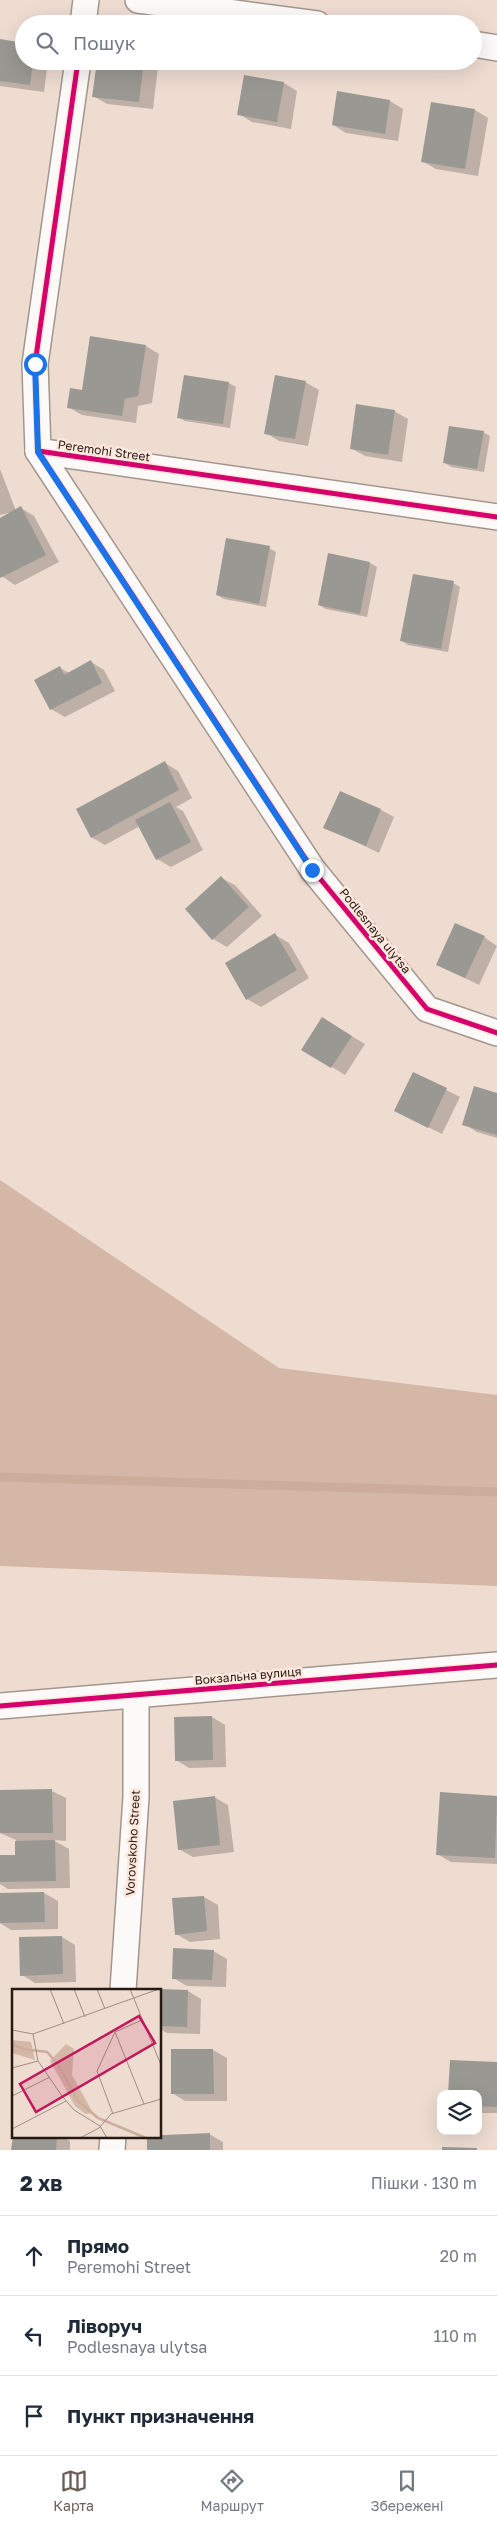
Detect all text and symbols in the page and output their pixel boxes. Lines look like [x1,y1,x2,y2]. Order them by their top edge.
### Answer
search box [15,15,482,70]
icon: search [33,29,61,57]
text: Пошук [73,31,136,54]
route start [24,353,47,376]
street label: Peremohi Street [57,437,151,464]
route end [301,859,324,882]
street label: Podlesnaya ulytsa [336,885,414,976]
street label: Вокзальна вулиця [194,1663,302,1688]
street label: Vorovskoho Street [122,1789,143,1896]
inset map [12,1989,161,2138]
map controls [437,2090,482,2135]
button: layers [437,2090,482,2135]
text: 2 хв [20,2170,62,2196]
text: Пішки · 130 m [371,2173,477,2193]
text: Прямо [67,2234,129,2257]
icon: ahead [20,2242,48,2270]
text: 20 m [440,2246,477,2266]
text: Peremohi Street [67,2257,191,2277]
text: Ліворуч [67,2314,142,2337]
icon: left [20,2322,48,2350]
text: 110 m [433,2326,477,2346]
text: Podlesnaya ulytsa [67,2337,207,2357]
icon: arrive [20,2402,48,2430]
text: Пункт призначення [67,2404,254,2427]
tab: Карта [53,2467,94,2514]
tab: Маршрут [201,2467,264,2514]
tab: Збережені [370,2467,444,2514]

